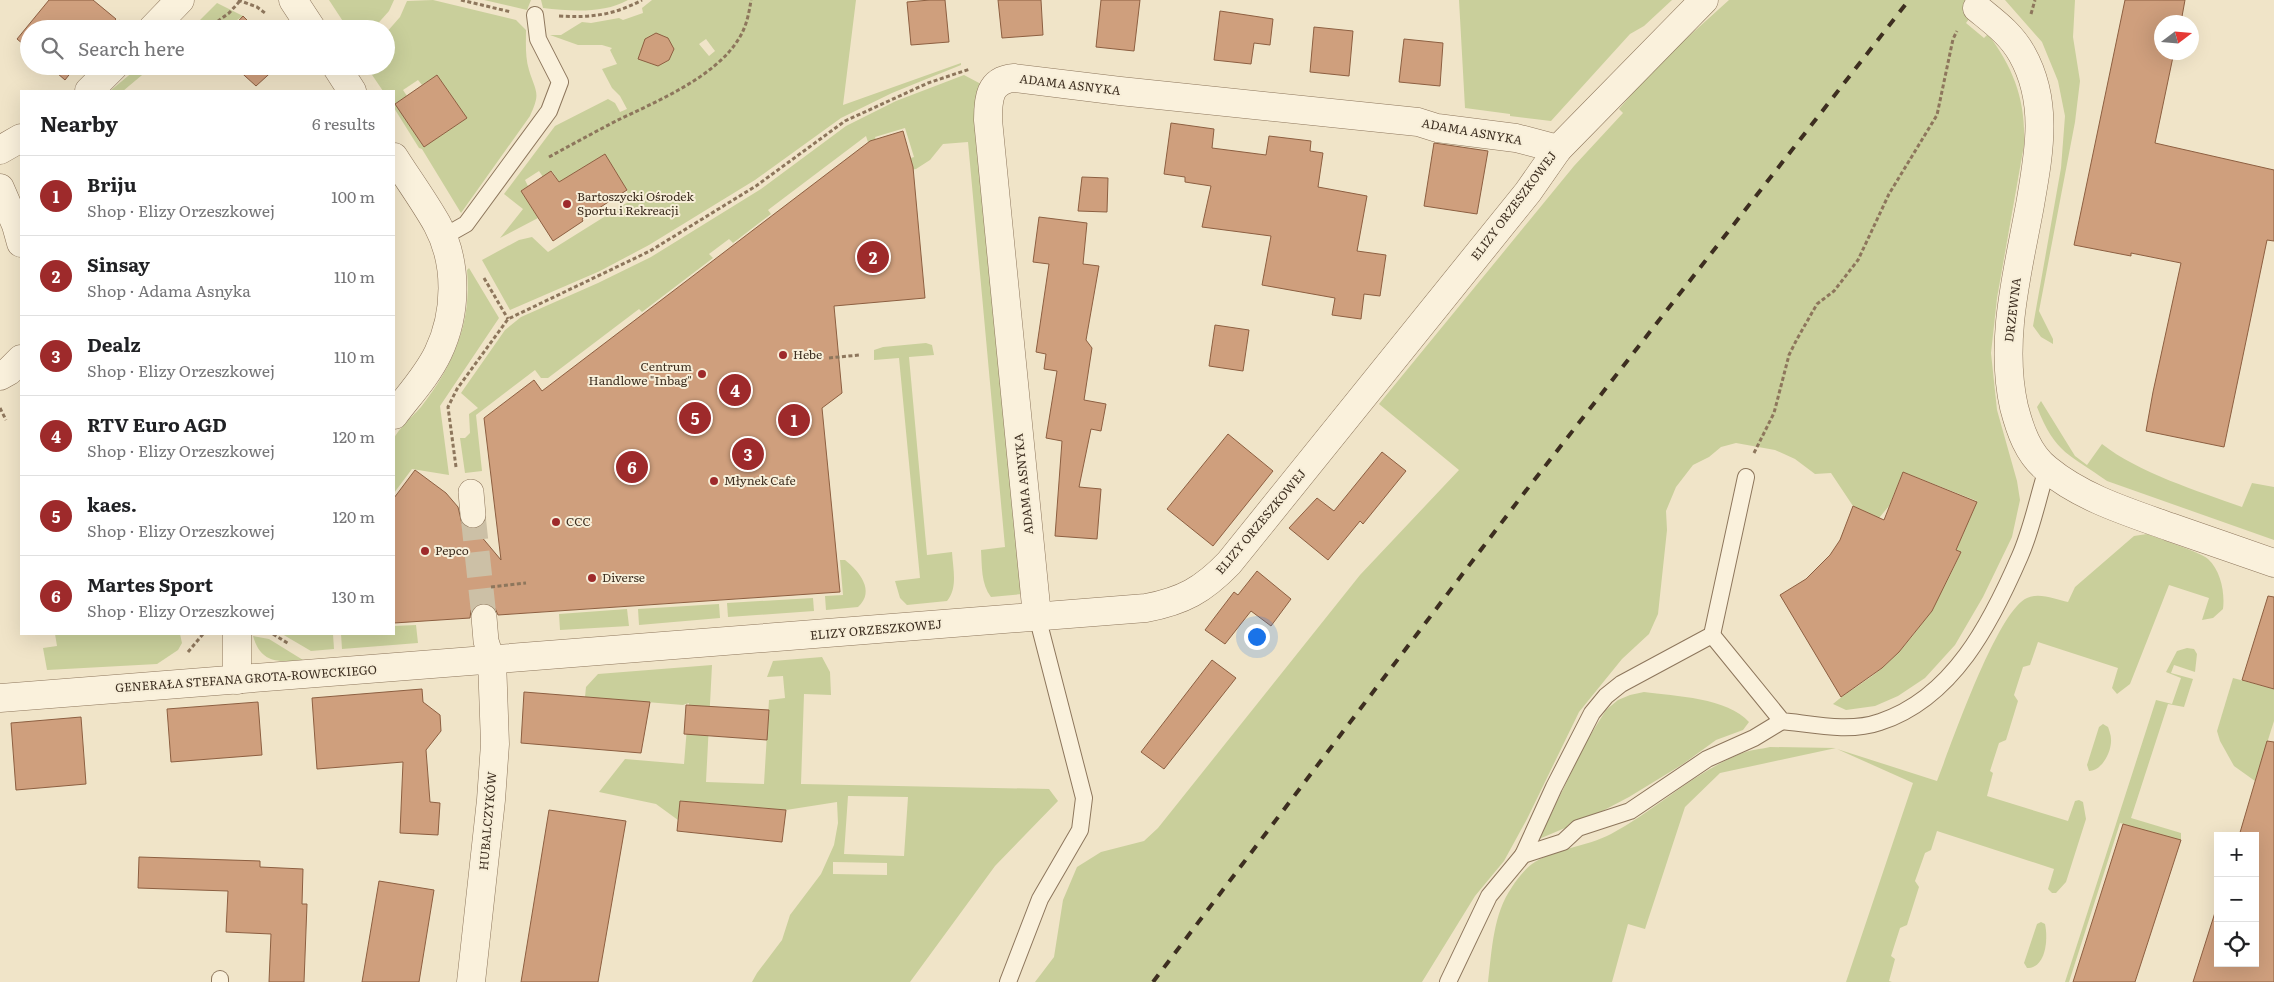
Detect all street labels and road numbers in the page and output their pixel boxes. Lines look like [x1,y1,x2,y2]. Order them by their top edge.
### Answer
street label: ADAMA ASNYKA [1018,69,1122,99]
street label: ADAMA ASNYKA [1420,113,1524,149]
street label: ELIZY ORZESZKOWEJ [1466,147,1560,264]
street label: DRZEWNA [1999,276,2025,343]
street label: ADAMA ASNYKA [1009,432,1037,536]
street label: ELIZY ORZESZKOWEJ [1211,465,1310,578]
street label: ELIZY ORZESZKOWEJ [809,614,943,644]
street label: GENERAŁA STEFANA GROTA-ROWECKIEGO [114,660,377,696]
street label: HUBALCZYKÓW [474,771,500,871]

